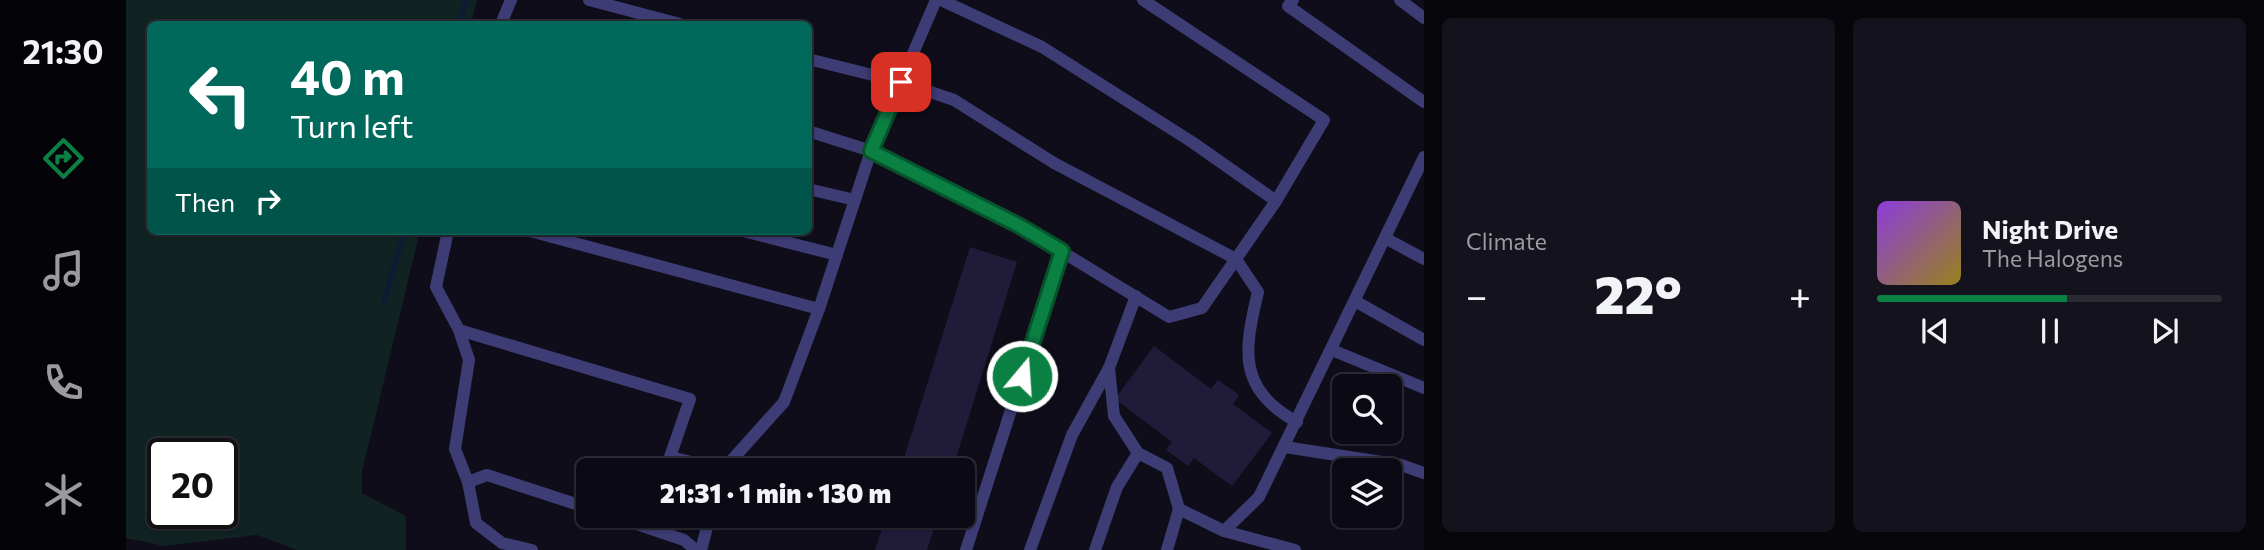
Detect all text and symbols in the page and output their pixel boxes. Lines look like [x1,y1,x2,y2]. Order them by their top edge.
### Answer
text: 21:30 [22,31,104,71]
text: 40 m [290,45,405,105]
icon: left [175,49,266,140]
pin [871,52,931,112]
icon: arrive [882,63,920,101]
text: Turn left [290,105,414,145]
icon: directions [39,134,88,183]
icon: right [249,182,287,220]
text: Then [175,186,235,217]
text: Night Drive [1982,213,2118,244]
text: Climate [1466,227,1547,255]
text: The Halogens [1982,244,2123,272]
icon: music [39,246,88,295]
text: 22° [1594,261,1682,325]
text: − [1466,271,1488,318]
text: + [1789,271,1811,318]
icon: previous [1916,312,1954,350]
icon: pause [2031,312,2069,350]
icon: next [2146,312,2184,350]
position arrow [985,339,1059,413]
icon: phone [39,358,88,407]
map controls [1332,374,1402,528]
button: search [1332,374,1402,444]
speed limit sign: 20 [147,438,238,529]
button: layers [1332,458,1402,528]
icon: climate [39,470,88,519]
text: 21:31 · 1 min · 130 m [660,477,891,508]

